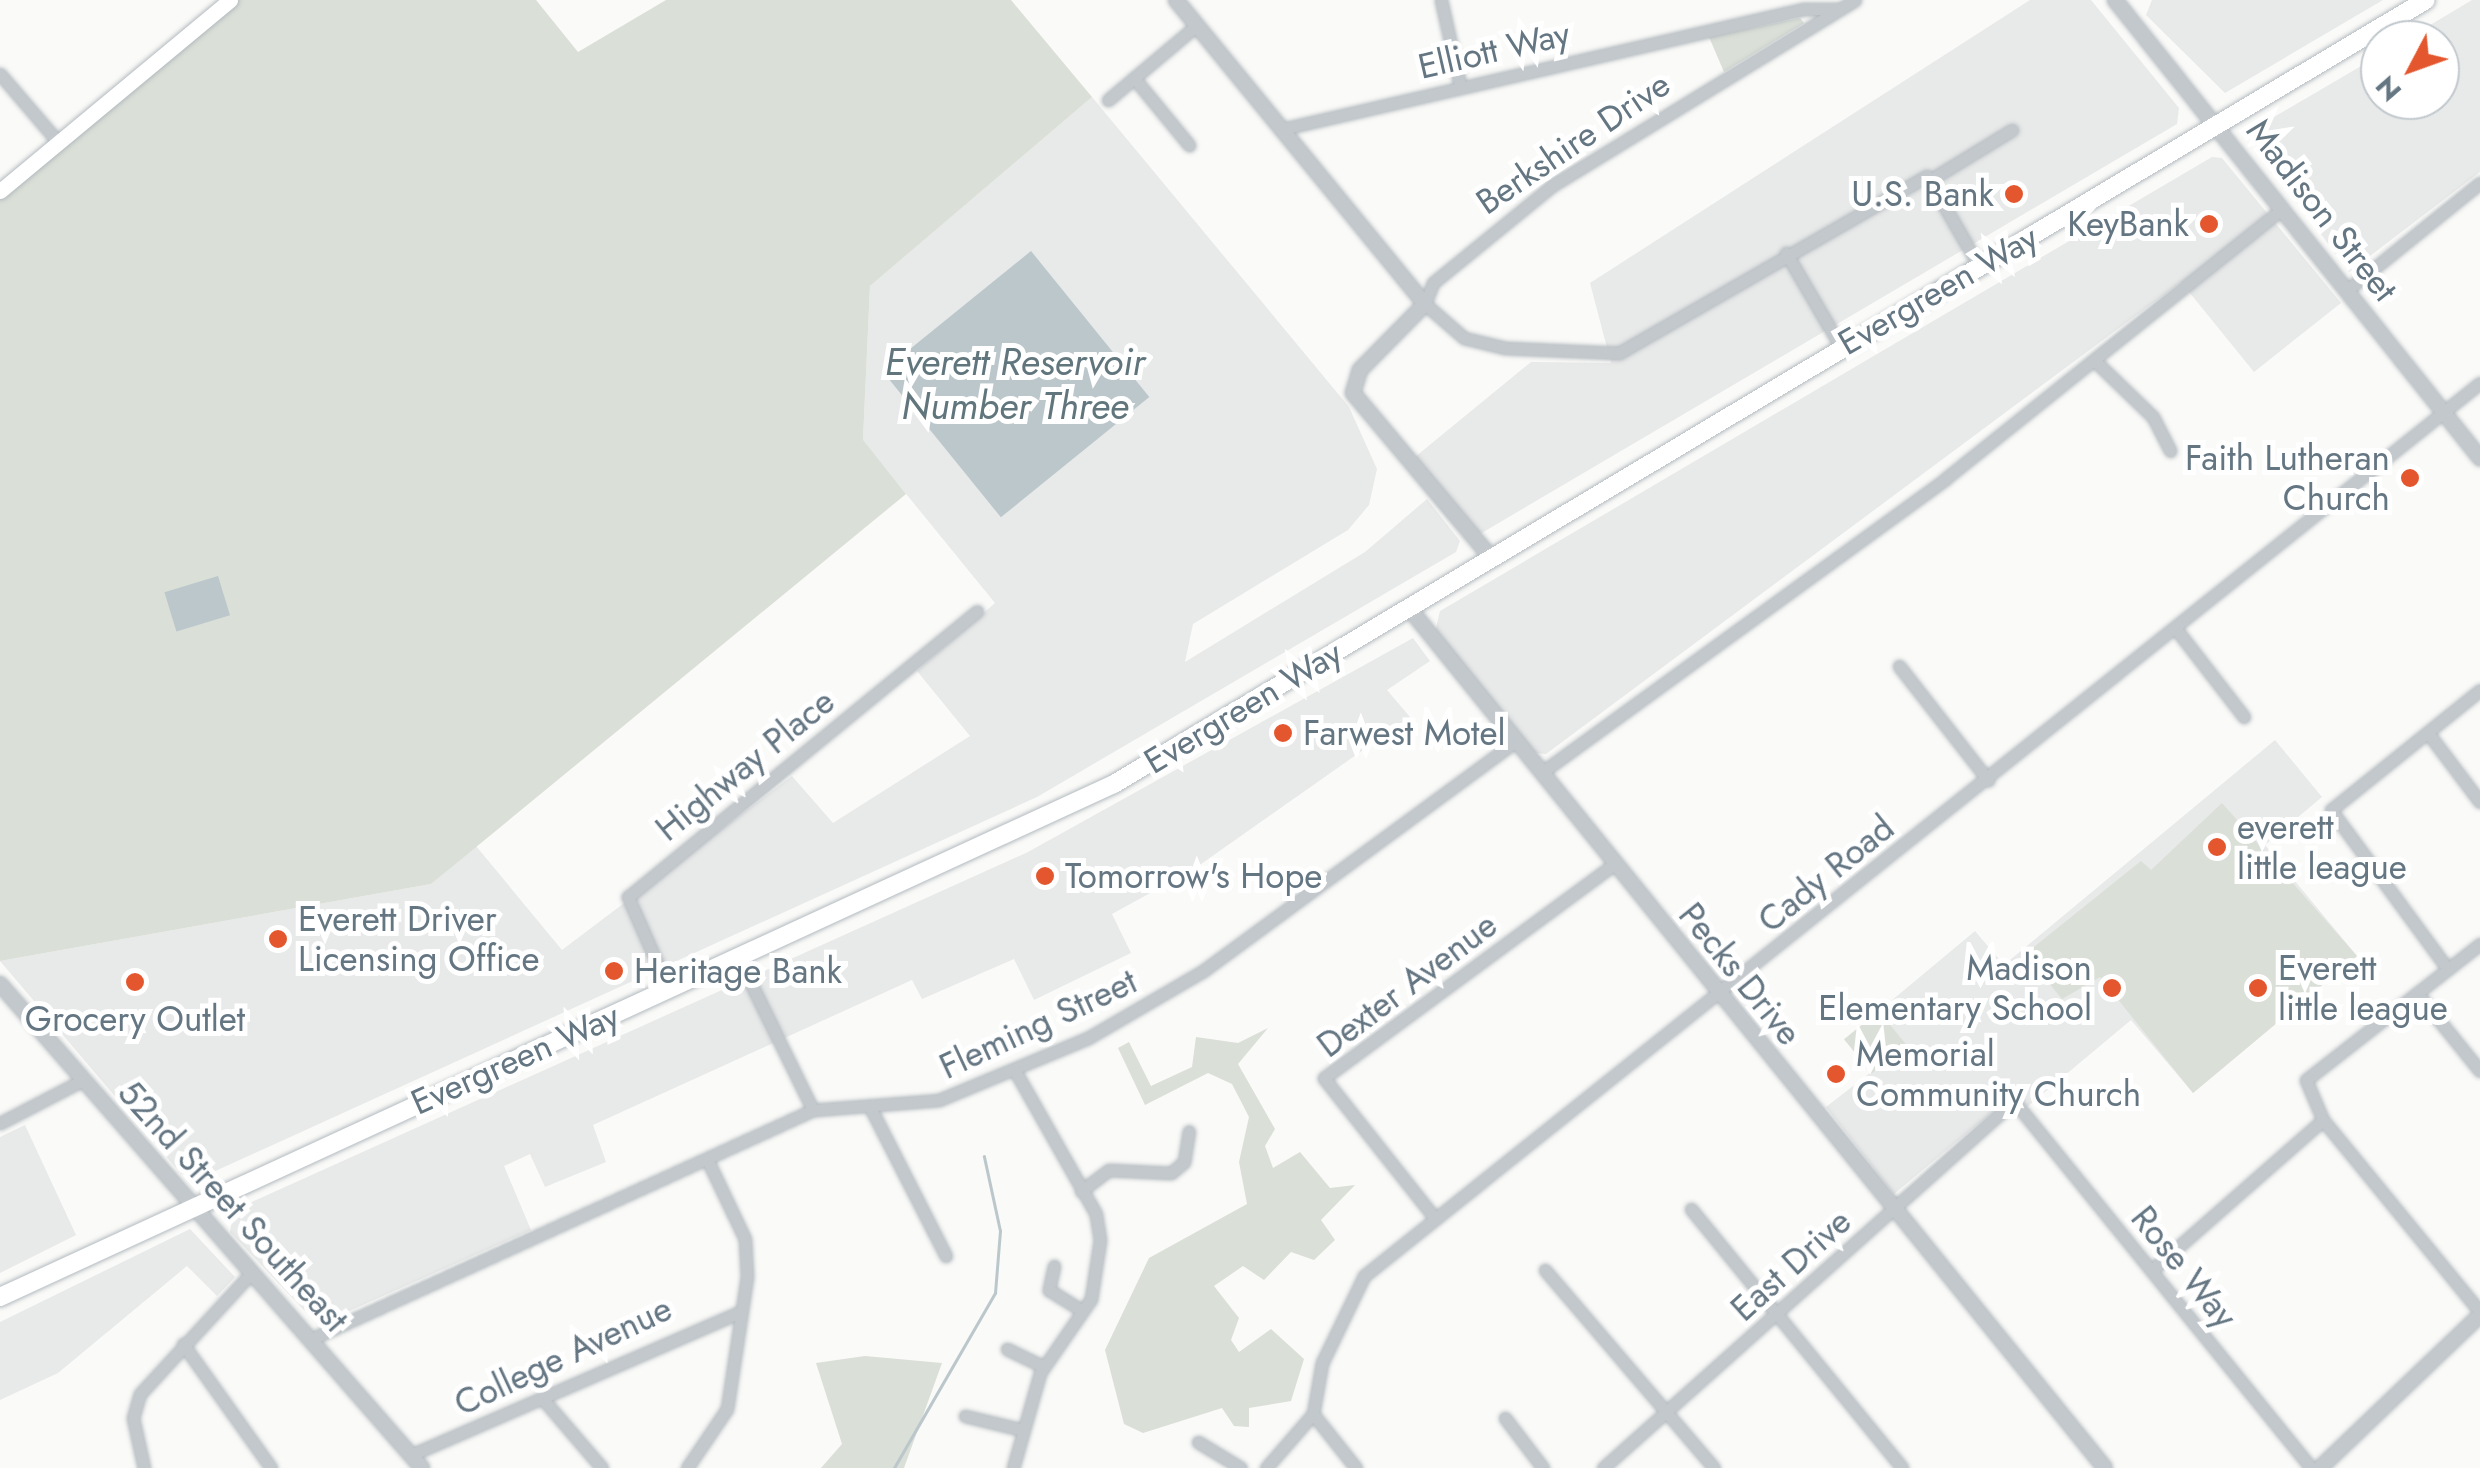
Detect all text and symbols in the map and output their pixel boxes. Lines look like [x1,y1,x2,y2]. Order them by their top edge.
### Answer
street label: Elliott Way [1414,12,1574,88]
north arrow [2360,20,2460,120]
street label: Berkshire Drive [1468,63,1678,223]
text: N [2366,67,2411,111]
street label: Madison Street [2238,110,2406,310]
place label: U.S. Bank [1851,173,1994,215]
marker: U.S. Bank [2003,183,2025,205]
place label: KeyBank [2067,203,2189,245]
marker: KeyBank [2198,213,2220,235]
street label: Evergreen Way [1831,216,2045,364]
water label: Everett Reservoir Number Three [885,339,1145,428]
place label: Faith Lutheran Church [2185,437,2390,519]
marker: Faith Lutheran Church [2399,467,2421,489]
street label: Evergreen Way [1137,632,1349,782]
street label: Highway Place [647,680,843,850]
place label: Farwest Motel [1303,712,1506,754]
marker: Farwest Motel [1272,722,1294,744]
place label: everett little league [2237,806,2407,888]
street label: Cady Road [1750,807,1902,941]
marker: everett little league [2206,836,2228,858]
place label: Tomorrow's Hope [1065,855,1322,897]
marker: Tomorrow's Hope [1034,865,1056,887]
street label: Pecks Drive [1670,894,1810,1054]
place label: Everett Driver Licensing Office [298,898,540,980]
street label: Dexter Avenue [1309,904,1505,1066]
marker: Everett Driver Licensing Office [267,928,289,950]
place label: Madison Elementary School [1818,947,2092,1029]
place label: Everett little league [2278,947,2448,1029]
place label: Heritage Bank [634,950,842,992]
marker: Heritage Bank [603,960,625,982]
street label: Fleming Street [933,960,1143,1088]
marker: Grocery Outlet [124,971,146,993]
marker: Madison Elementary School [2101,977,2123,999]
marker: Everett little league [2247,977,2269,999]
street label: Evergreen Way [405,994,625,1124]
place label: Grocery Outlet [25,998,245,1040]
place label: Memorial Community Church [1856,1033,2141,1115]
marker: Memorial Community Church [1825,1063,1847,1085]
street label: 52nd Street Southeast [109,1072,357,1340]
street label: Rose Way [2122,1198,2246,1336]
street label: East Drive [1722,1200,1860,1330]
street label: College Avenue [448,1287,678,1425]

